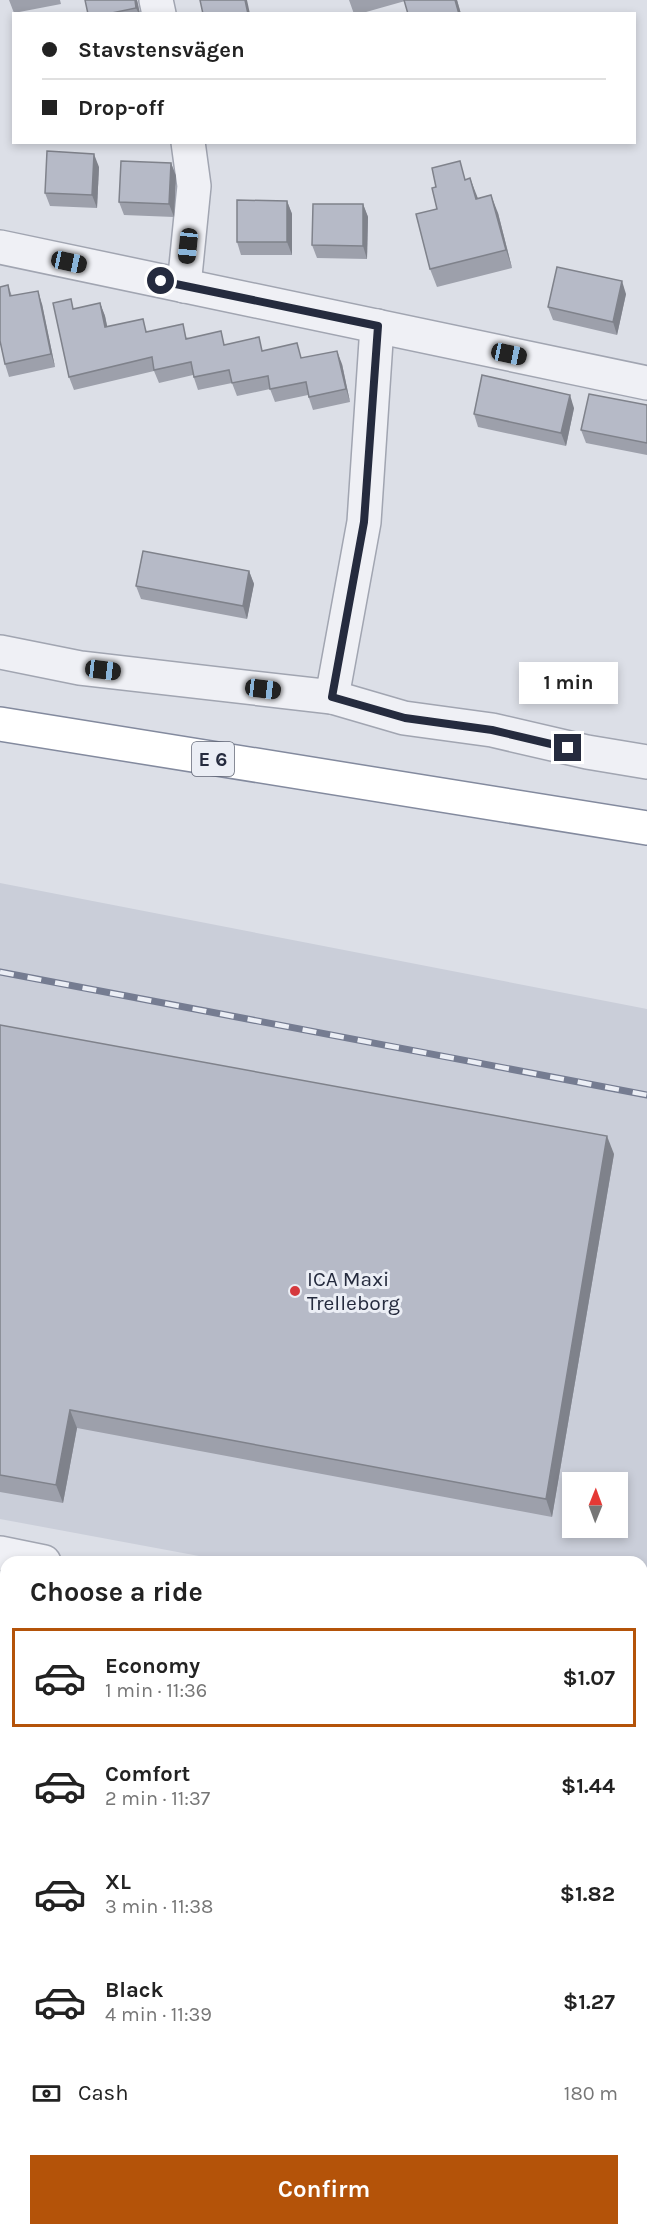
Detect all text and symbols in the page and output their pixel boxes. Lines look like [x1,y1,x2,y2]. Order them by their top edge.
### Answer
text: Stavstensvägen [78,37,245,63]
text: Drop-off [78,95,164,121]
car [177,227,199,265]
car [50,249,88,275]
route start [147,267,174,294]
car [490,341,528,367]
car [84,659,122,681]
callout: 1 min [518,661,618,703]
text: 1 min [543,671,594,694]
car [244,678,282,700]
route end [554,734,581,761]
road number: E 6 [192,742,234,776]
place label: ICA Maxi Trelleborg [307,1267,400,1315]
marker: ICA Maxi Trelleborg [288,1284,302,1298]
north arrow [562,1472,628,1538]
map controls [562,1472,628,1538]
text: Choose a ride [30,1576,203,1608]
icon: car [33,1651,87,1705]
text: Economy [105,1653,200,1679]
text: $1.07 [562,1665,615,1691]
text: 1 min · 11:36 [105,1679,207,1702]
icon: car [33,1759,87,1813]
text: Comfort [105,1761,190,1787]
text: $1.44 [561,1773,615,1799]
text: 2 min · 11:37 [105,1787,210,1810]
icon: car [33,1867,87,1921]
text: XL [105,1869,131,1895]
text: $1.82 [560,1881,615,1907]
text: 3 min · 11:38 [105,1895,213,1918]
icon: car [33,1975,87,2029]
text: Black [105,1977,164,2003]
text: $1.27 [563,1989,615,2015]
text: 4 min · 11:39 [105,2003,212,2026]
icon: cash [30,2077,63,2110]
text: Cash [78,2080,128,2106]
text: 180 m [564,2082,618,2105]
button: Confirm [30,2155,618,2224]

